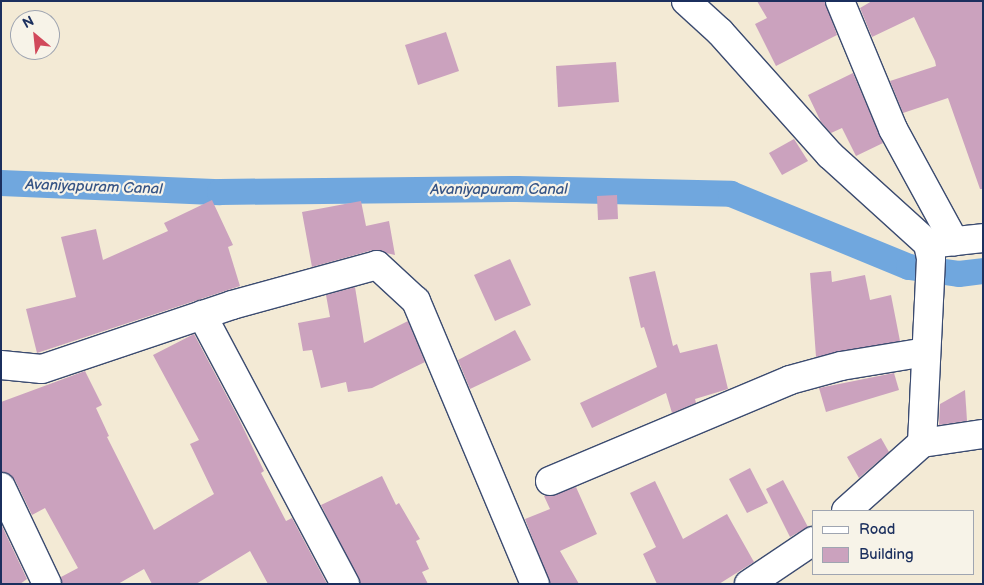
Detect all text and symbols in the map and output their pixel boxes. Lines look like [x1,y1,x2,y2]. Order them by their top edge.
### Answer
north arrow [10,10,60,60]
text: N [20,12,37,32]
water label: Avaniyapuram Canal [25,176,163,198]
water label: Avaniyapuram Canal [430,181,568,199]
legend [812,510,974,575]
text: Road [859,520,895,539]
text: Building [859,545,914,564]

